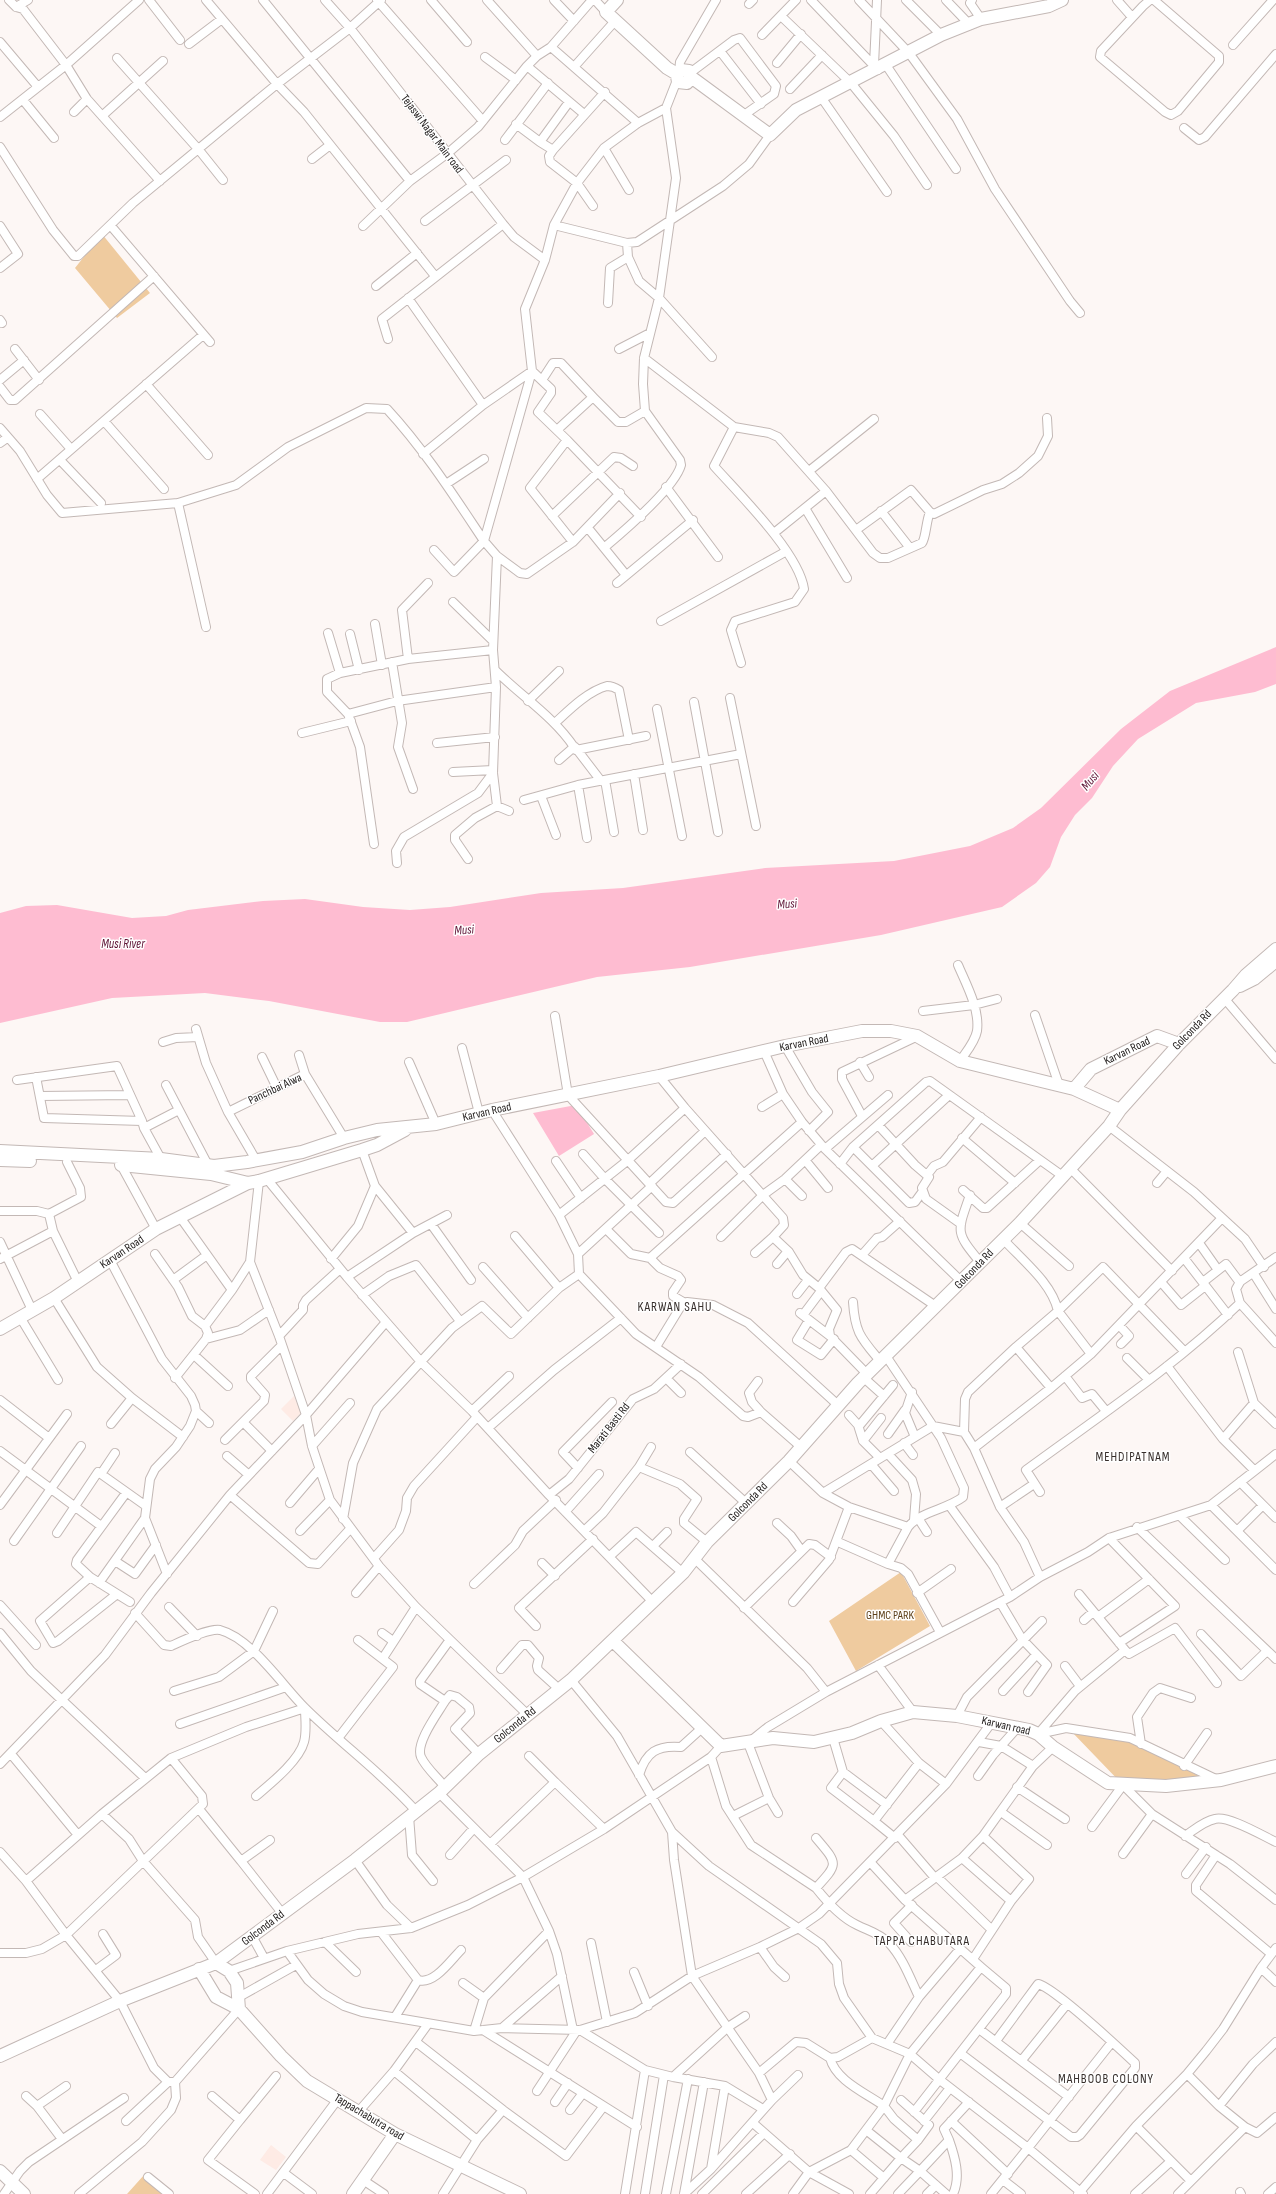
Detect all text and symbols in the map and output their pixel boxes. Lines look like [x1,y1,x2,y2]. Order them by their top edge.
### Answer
street label: Tejaswi Nagar Main road [397,92,467,176]
water label: Musi [1078,768,1103,794]
water label: Musi [777,895,798,913]
water label: Musi [454,921,475,939]
water label: Musi River [101,936,146,952]
street label: Golconda Rd [1169,1007,1215,1053]
street label: Karvan Road [778,1031,830,1055]
street label: Karvan Road [1101,1033,1153,1069]
street label: Panchbai Alwa [246,1070,304,1108]
street label: Karvan Road [461,1099,513,1125]
street label: Karvan Road [97,1232,147,1272]
street label: Golconda Rd [951,1246,997,1292]
district label: KARWAN SAHU [638,1299,713,1315]
street label: Marati Basti Rd [585,1400,633,1456]
district label: MEHDIPATNAM [1095,1449,1171,1465]
street label: Golconda Rd [725,1479,771,1525]
park label: GHMC PARK [866,1608,914,1623]
street label: Golconda Rd [491,1703,539,1747]
street label: Karwan road [980,1713,1032,1739]
street label: Golconda Rd [239,1907,287,1949]
district label: TAPPA CHABUTARA [874,1933,970,1949]
district label: MAHBOOB COLONY [1058,2071,1154,2087]
street label: Tappachabutra road [331,2090,407,2144]

